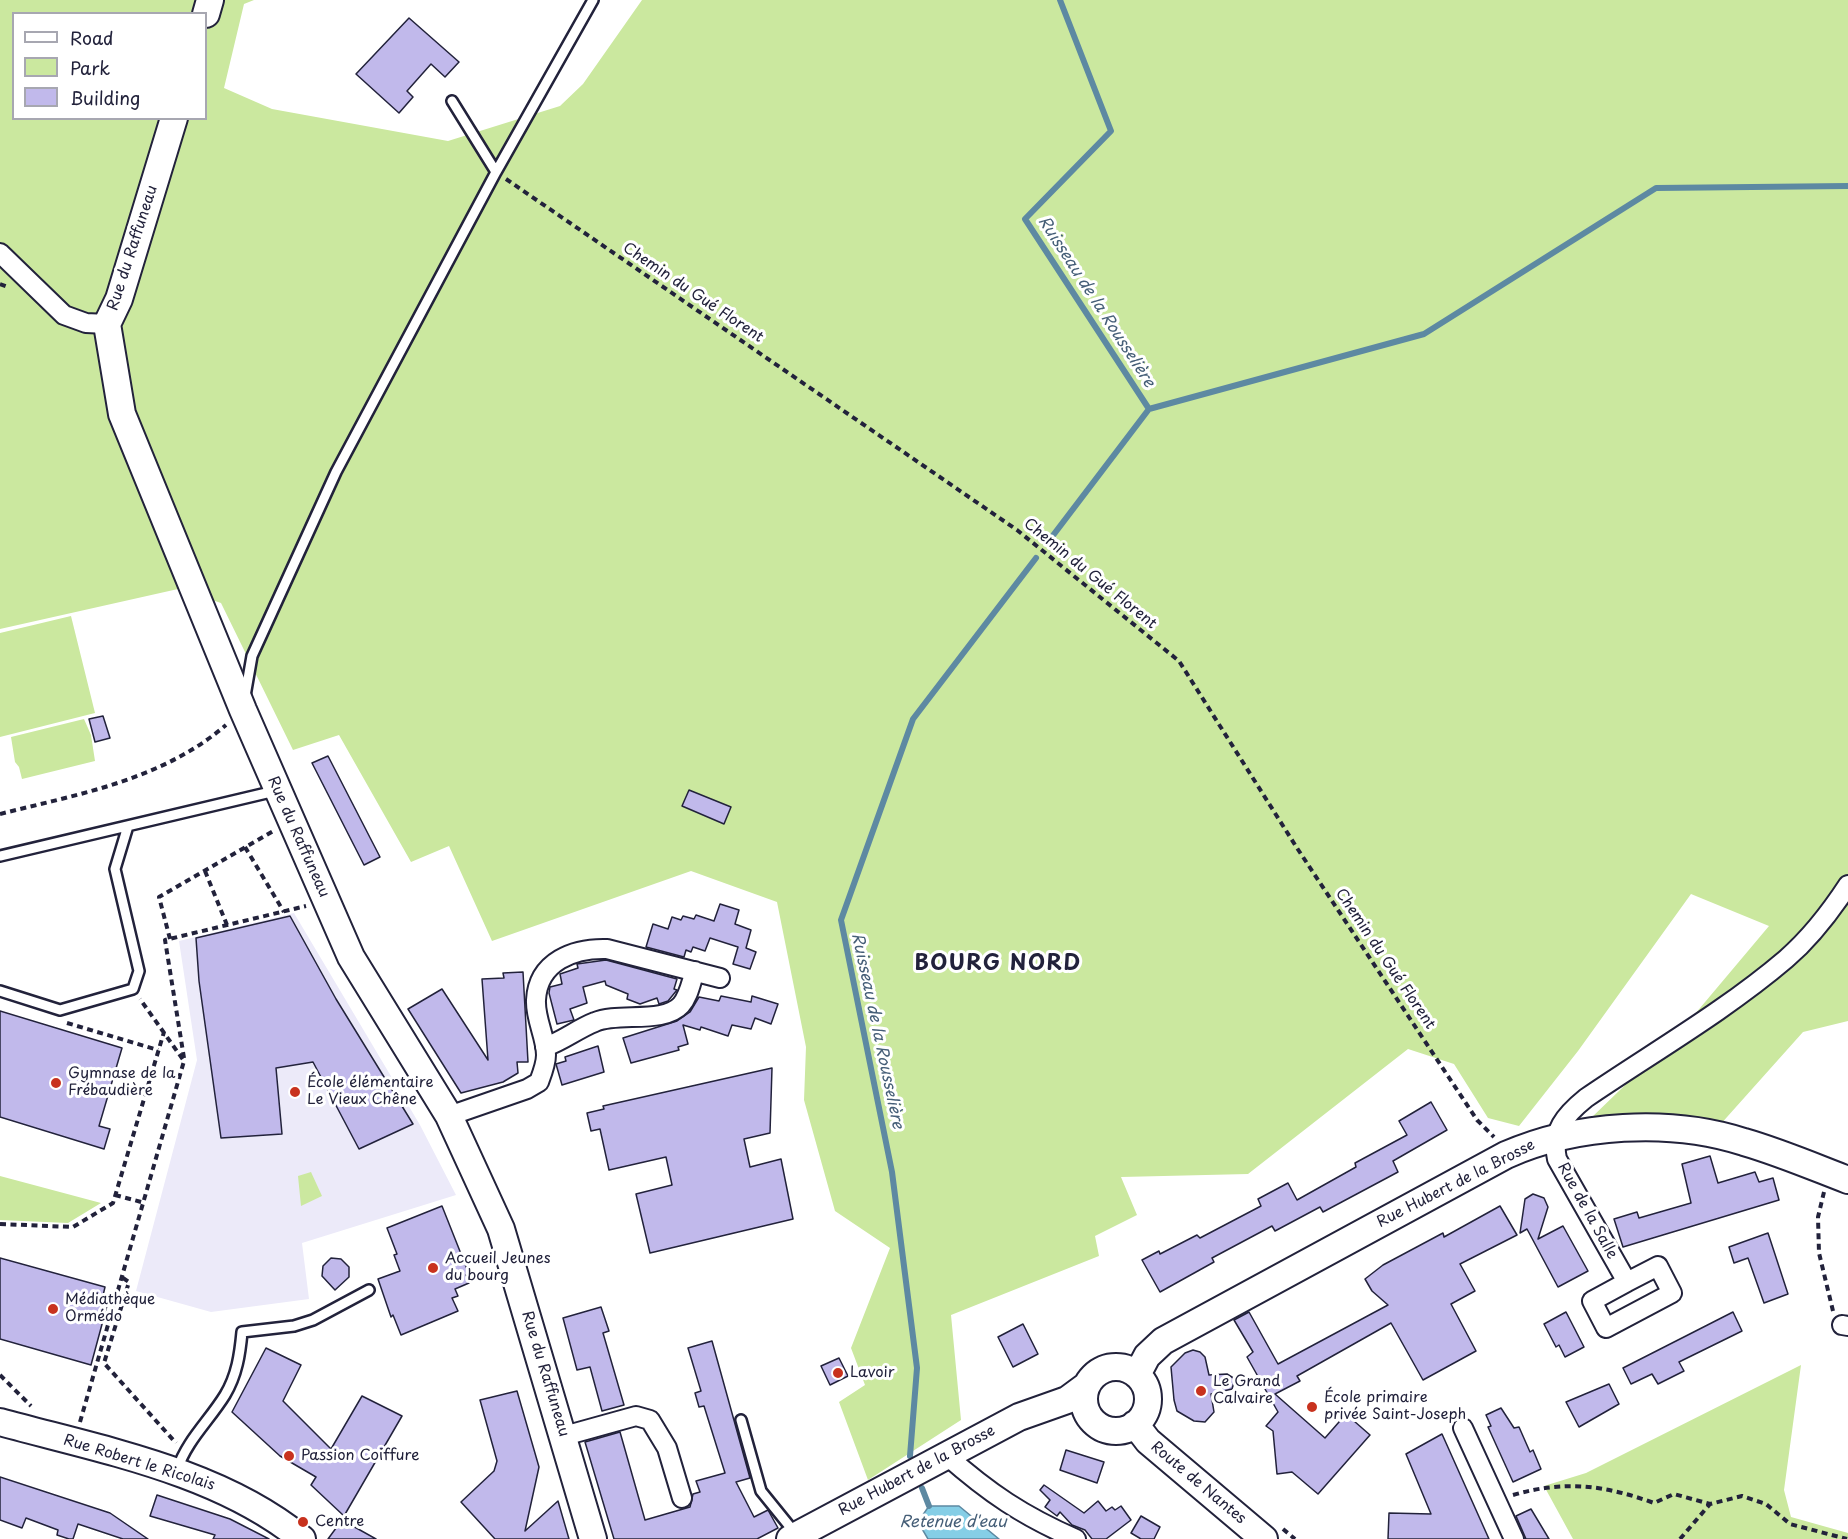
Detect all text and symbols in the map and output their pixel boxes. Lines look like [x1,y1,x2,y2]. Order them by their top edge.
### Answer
legend [12,12,207,120]
text: Road [70,24,114,51]
text: Park [70,54,110,81]
text: Building [70,84,140,111]
street label: Rue du Raffuneau [104,183,162,313]
water label: Ruisseau de la Rousselière [1034,213,1158,391]
street label: Chemin du Gué Florent [619,239,767,347]
street label: Chemin du Gué Florent [1020,515,1160,633]
street label: Rue du Raffuneau [263,774,333,900]
street label: Chemin du Gué Florent [1331,885,1439,1033]
water label: Ruisseau de la Rousselière [847,931,907,1131]
district label: BOURG NORD [915,951,1081,977]
place label: Gymnase de la Frébaudière [68,1065,175,1100]
place label: École élémentaire Le Vieux Chêne [307,1074,434,1109]
marker: Gymnase de la Frébaudière [49,1076,63,1090]
marker: École élémentaire Le Vieux Chêne [288,1085,302,1099]
street label: Rue Hubert de la Brosse [1374,1136,1538,1232]
street label: Rue de la Salle [1553,1160,1621,1262]
place label: Accueil Jeunes du bourg [445,1250,551,1285]
marker: Accueil Jeunes du bourg [426,1261,440,1275]
place label: Médiathèque Ormédo [65,1291,155,1326]
marker: Médiathèque Ormédo [46,1302,60,1316]
street label: Rue du Raffuneau [517,1309,573,1439]
place label: Lavoir [850,1364,894,1382]
marker: Lavoir [831,1366,845,1380]
place label: Le Grand Calvaire [1213,1373,1280,1408]
marker: Le Grand Calvaire [1194,1384,1208,1398]
place label: École primaire privée Saint-Joseph [1324,1389,1466,1424]
marker: École primaire privée Saint-Joseph [1305,1400,1319,1414]
street label: Rue Hubert de la Brosse [836,1422,998,1520]
street label: Rue Robert le Ricolais [61,1431,217,1495]
street label: Route de Nantes [1147,1438,1249,1528]
place label: Passion Coiffure [301,1447,419,1465]
marker: Passion Coiffure [282,1449,296,1463]
place label: Centre [315,1513,364,1531]
water label: Retenue d'eau [899,1513,1007,1533]
marker: Centre [296,1515,310,1529]

